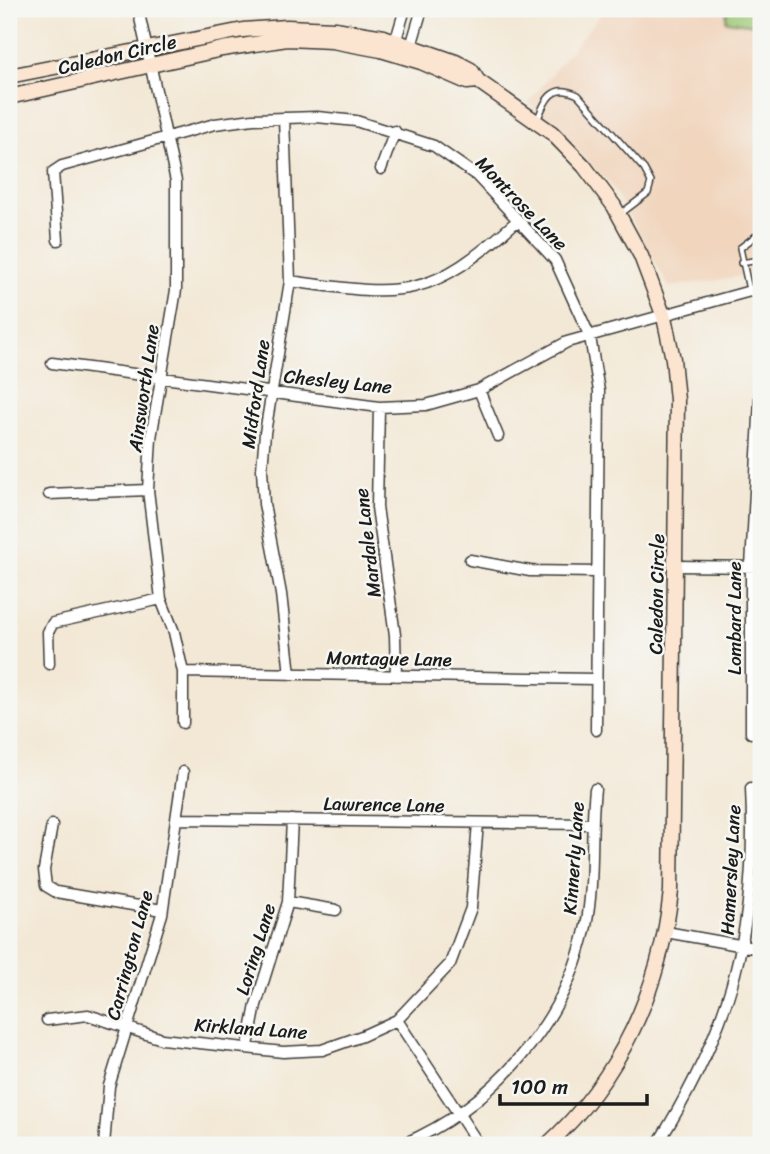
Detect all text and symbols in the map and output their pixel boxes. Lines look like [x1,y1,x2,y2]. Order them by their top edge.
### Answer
street label: Caledon Circle [55,25,180,84]
street label: Montrose Lane [467,148,576,259]
street label: Ainsworth Lane [118,322,169,455]
street label: Midford Lane [232,337,280,451]
street label: Chesley Lane [282,359,394,404]
street label: Mardale Lane [344,486,391,600]
street label: Caledon Circle [639,533,674,655]
street label: Lombard Lane [718,561,751,675]
street label: Montague Lane [326,641,452,676]
street label: Lawrence Lane [323,787,445,822]
street label: Kinnerly Lane [553,800,594,916]
street label: Hamersley Lane [711,804,750,936]
street label: Carrington Lane [96,886,163,1024]
street label: Loring Lane [226,899,285,999]
street label: Kirkland Lane [193,1008,309,1049]
scale bar [500,1063,648,1107]
text: 100 m [511,1068,568,1106]

